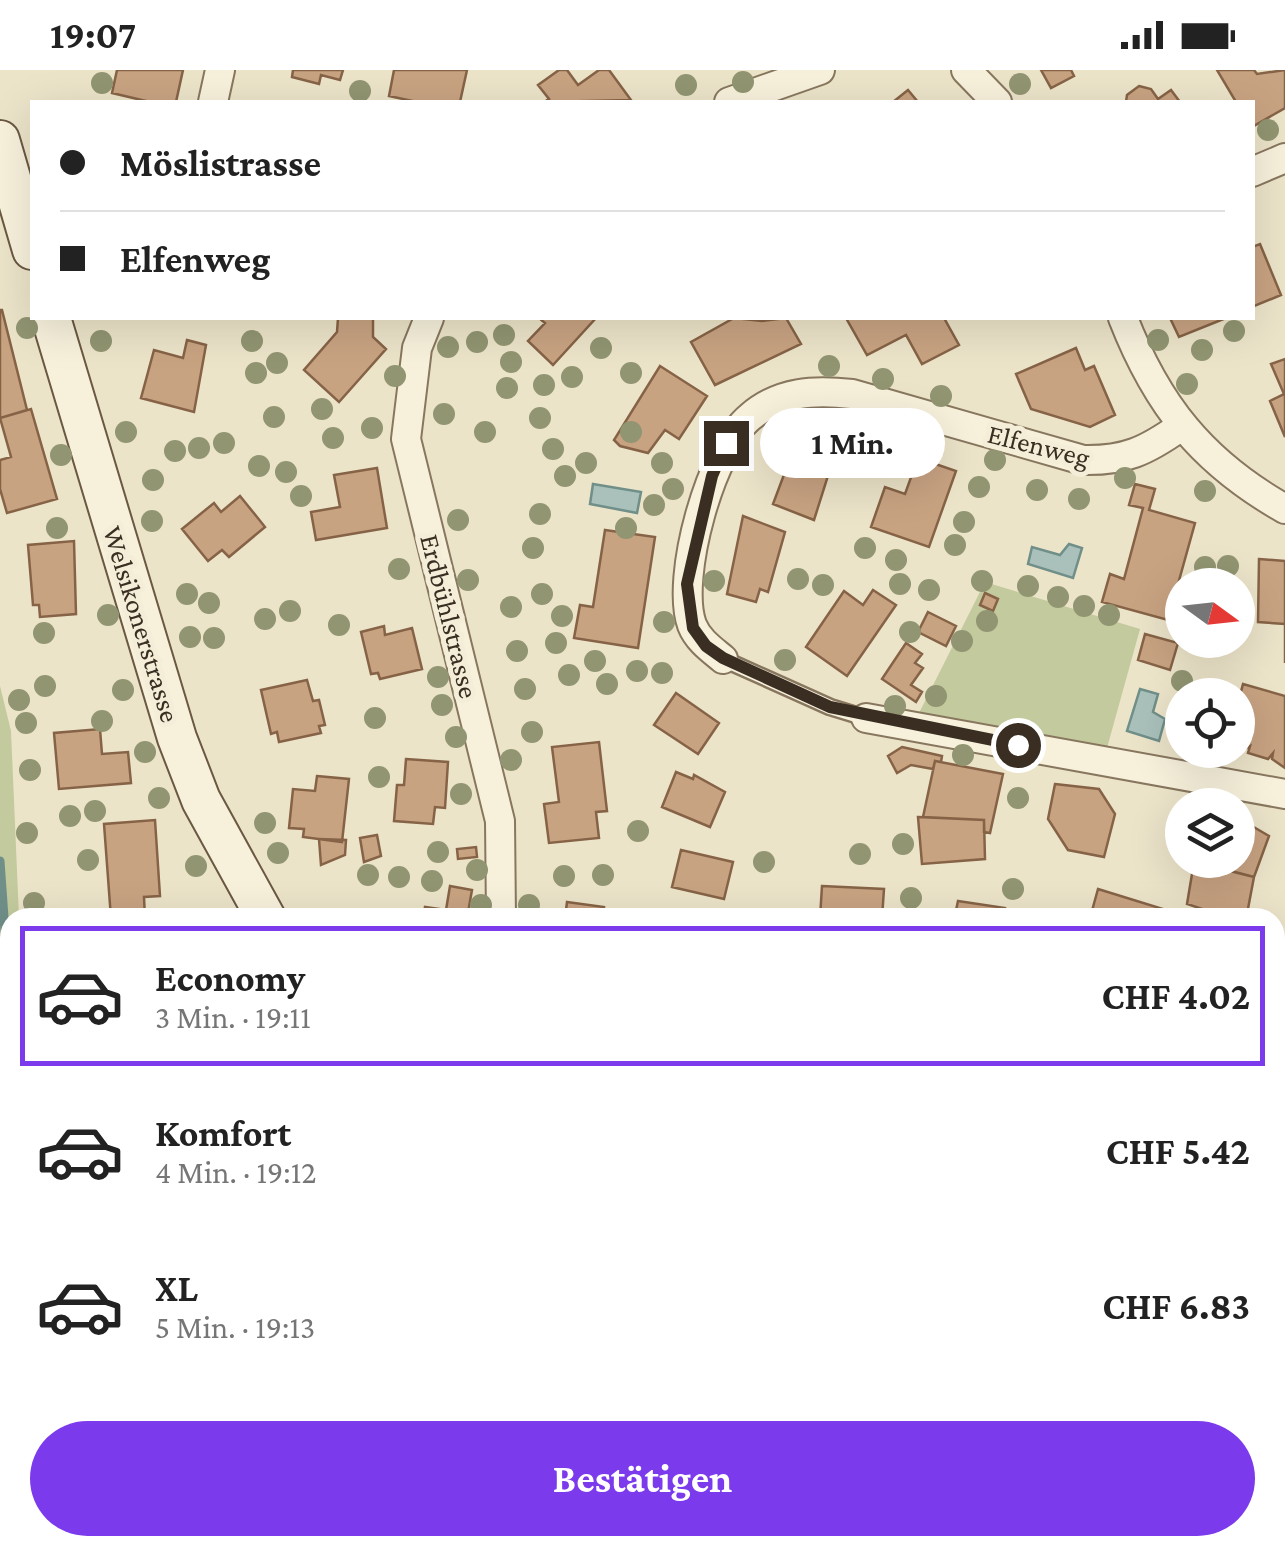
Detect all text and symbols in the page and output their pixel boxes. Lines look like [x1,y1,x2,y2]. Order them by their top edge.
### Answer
text: 19:07 [50,14,136,56]
text: Möslistrasse [120,142,321,184]
text: Elfenweg [120,238,270,280]
callout: 1 Min. [761,408,946,478]
street label: Elfenweg [985,418,1094,473]
route end [704,421,749,466]
text: 1 Min. [811,425,894,461]
street label: Welsikonerstrasse [97,522,186,726]
street label: Erdbühlstrasse [414,531,485,701]
north arrow [1165,568,1255,658]
map controls [1165,568,1255,878]
button: locate [1165,678,1255,768]
route start [996,723,1041,768]
button: layers [1165,788,1255,878]
icon: car [35,951,125,1041]
text: Economy [155,957,305,999]
text: CHF 4.02 [1101,975,1250,1017]
text: 3 Min. · 19:11 [155,999,311,1035]
icon: car [35,1106,125,1196]
text: Komfort [155,1112,291,1154]
text: CHF 5.42 [1106,1130,1250,1172]
text: 4 Min. · 19:12 [155,1154,317,1190]
icon: car [35,1261,125,1351]
text: XL [155,1267,198,1309]
text: CHF 6.83 [1102,1285,1250,1327]
text: 5 Min. · 19:13 [155,1309,315,1345]
button: Bestätigen [30,1421,1255,1536]

